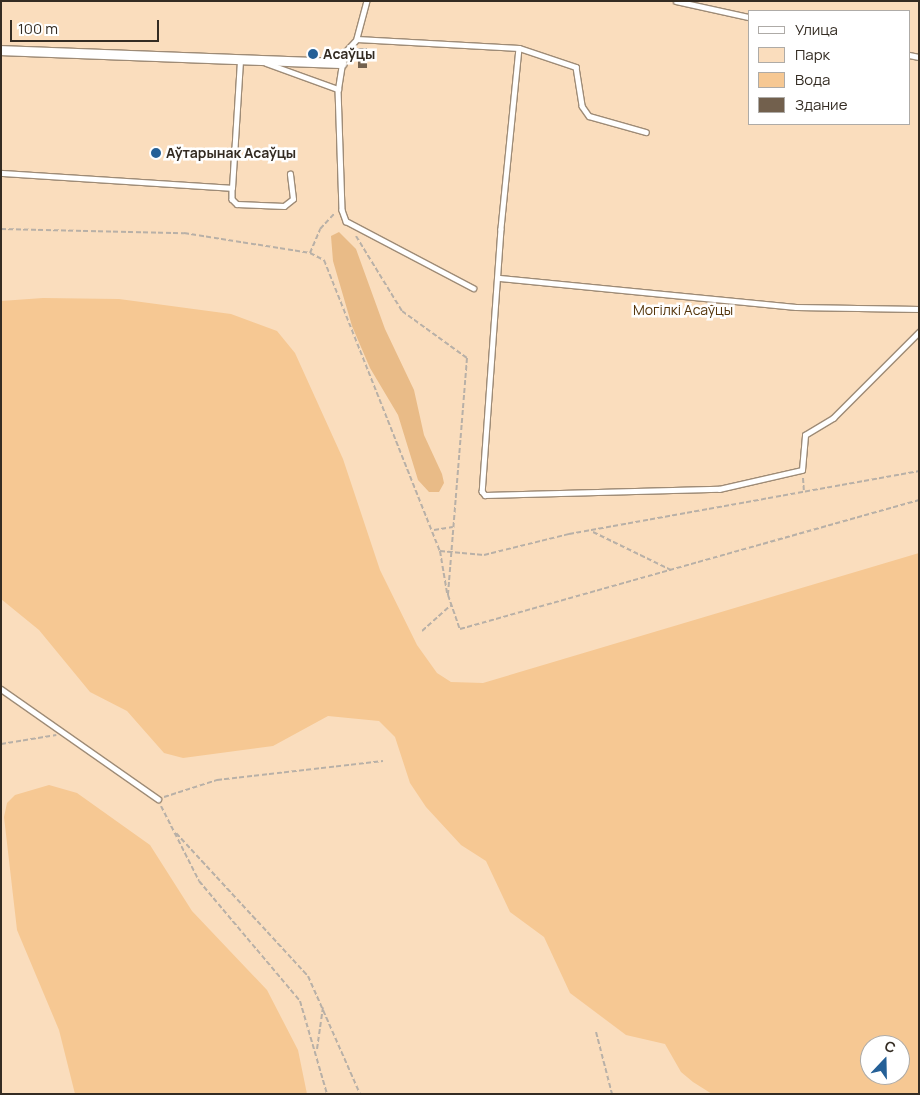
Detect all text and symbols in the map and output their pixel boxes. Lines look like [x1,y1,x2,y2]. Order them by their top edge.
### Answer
scale bar [12,10,161,42]
legend [748,10,910,125]
text: 100 m [18,18,58,39]
text: Улица [795,19,838,40]
text: Парк [795,44,830,65]
place label: Асаўцы [323,46,375,62]
marker: Асаўцы [307,48,319,60]
text: Вода [795,69,830,90]
text: Здание [795,94,847,115]
place label: Аўтарынак Асаўцы [166,145,296,161]
marker: Аўтарынак Асаўцы [150,147,162,159]
park label: Могілкі Асаўцы [633,302,733,318]
north arrow [860,1035,910,1085]
text: С [882,1036,898,1057]

